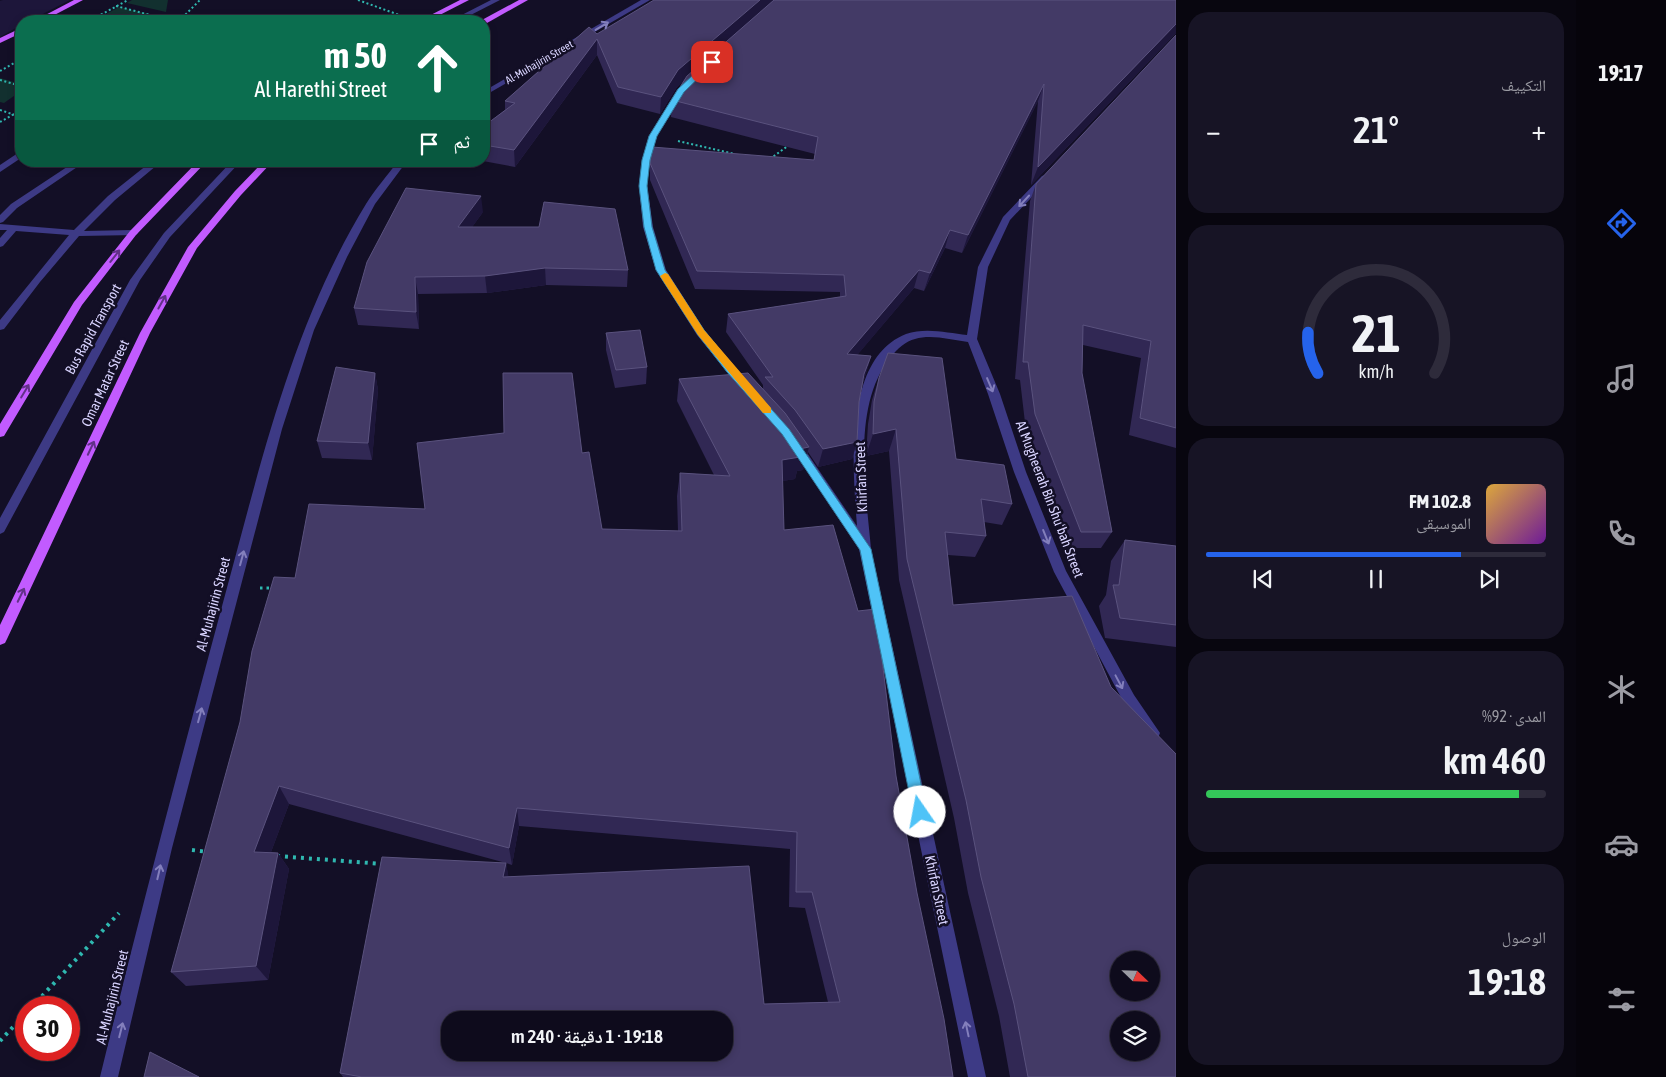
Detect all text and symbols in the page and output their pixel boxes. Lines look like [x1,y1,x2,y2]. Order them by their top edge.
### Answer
one-way arrow [594,20,608,30]
text: 50 m [324,35,387,75]
icon: ahead [405,35,470,100]
street label: Al-Muhajirin Street [503,38,575,86]
pin [691,41,733,83]
icon: arrive [698,48,726,76]
text: 19:17 [1598,60,1644,86]
text: Al Harethi Street [255,76,387,102]
text: التكييف [1501,76,1546,94]
text: 21° [1353,108,1399,151]
text: − [1206,114,1221,146]
text: + [1531,114,1546,146]
icon: arrive [415,130,443,158]
text: ثم [453,130,470,152]
one-way arrow [1018,194,1030,207]
icon: directions [1604,206,1639,241]
one-way arrow [110,250,121,263]
street label: Bus Rapid Transport [62,281,124,377]
one-way arrow [158,295,167,310]
text: 21 [1352,303,1400,363]
street label: Omar Matar Street [78,337,132,429]
text: km/h [1358,361,1394,382]
icon: music [1604,361,1639,396]
one-way arrow [987,377,996,392]
one-way arrow [21,384,31,398]
street label: Al Mugheerah Bin Shuʻbah Street [1013,418,1087,580]
one-way arrow [87,441,96,456]
street label: Khirfan Street [852,441,870,513]
text: 102.8 FM [1409,490,1471,512]
text: الموسيقى [1416,514,1471,532]
icon: phone [1604,516,1639,551]
one-way arrow [1042,529,1052,544]
one-way arrow [238,550,247,566]
street label: Al-Muhajirin Street [193,555,233,653]
icon: previous [1249,565,1277,593]
icon: pause [1362,565,1390,593]
icon: next [1475,565,1503,593]
one-way arrow [17,588,27,603]
icon: climate [1604,672,1639,707]
one-way arrow [1115,674,1125,689]
one-way arrow [196,707,205,723]
text: المدى · 92% [1482,707,1546,725]
text: 460 km [1443,739,1546,782]
position arrow [893,785,945,837]
icon: car [1604,827,1639,862]
street label: Khirfan Street [922,854,952,926]
one-way arrow [155,864,164,880]
text: الوصول [1502,928,1546,946]
street label: Al-Muhajirin Street [93,948,131,1046]
north arrow [1110,951,1160,1001]
map controls [1110,951,1160,1061]
text: 19:18 [1468,960,1546,1003]
icon: filters [1604,982,1639,1017]
speed limit sign: 30 [15,996,80,1061]
button: layers [1110,1011,1160,1061]
one-way arrow [117,1022,126,1038]
one-way arrow [962,1022,971,1038]
text: 19:18 · 1 دقيقة · 240 m [511,1025,663,1047]

